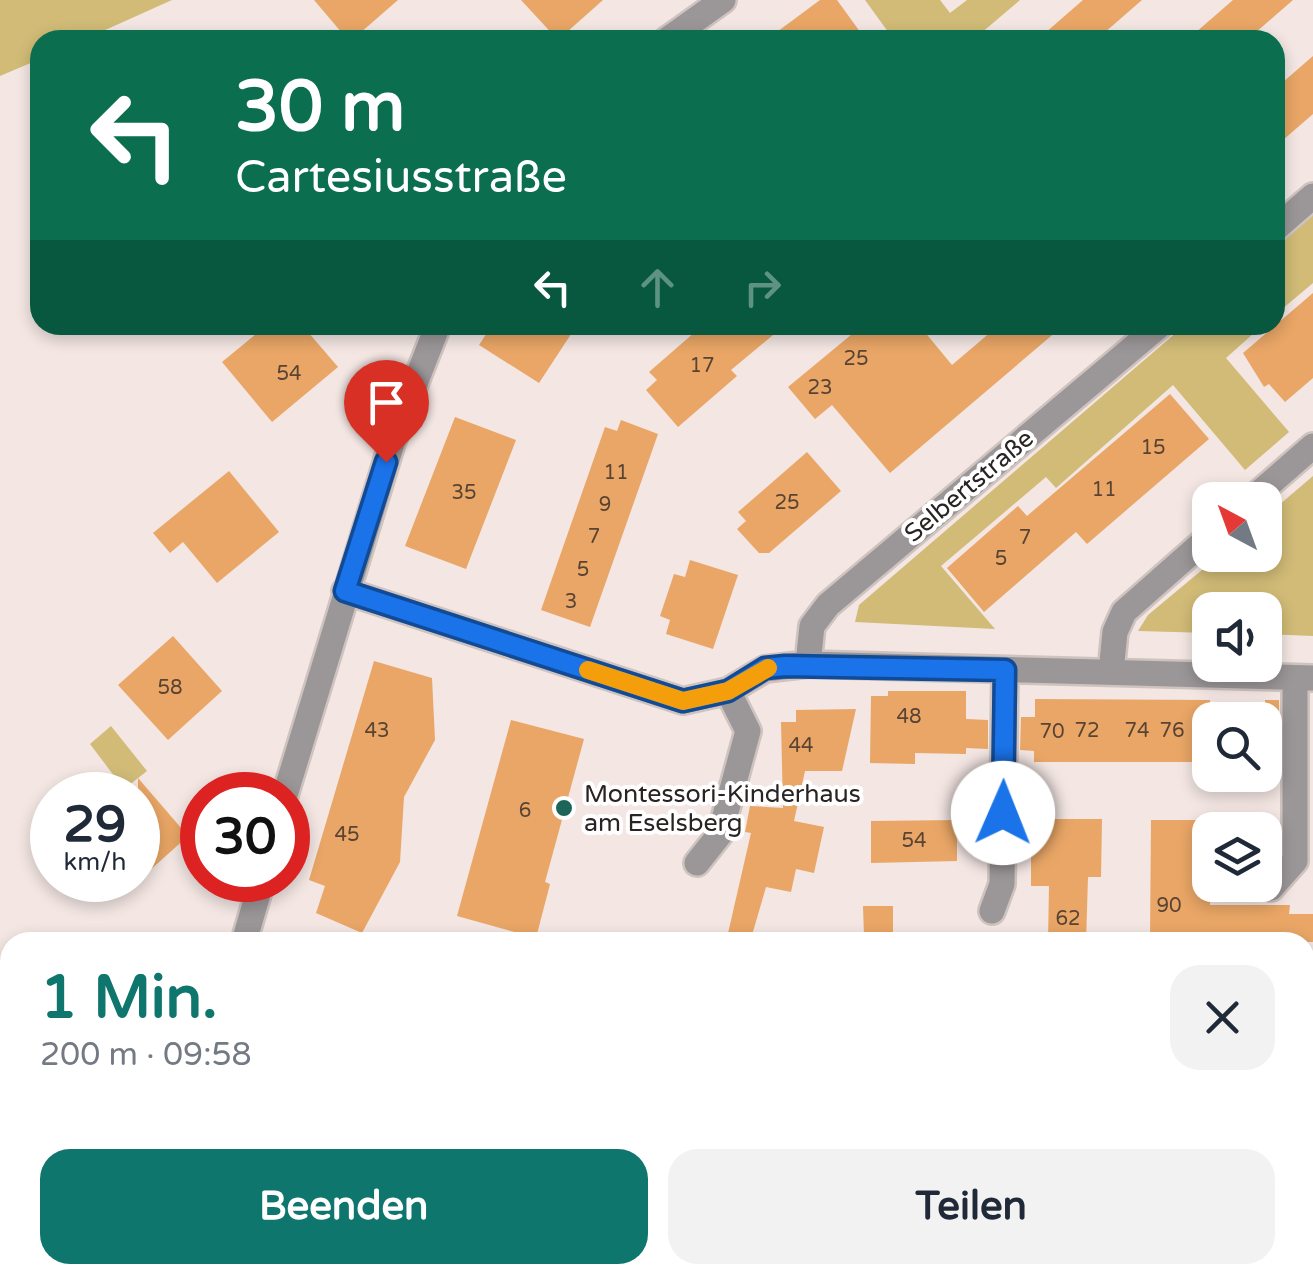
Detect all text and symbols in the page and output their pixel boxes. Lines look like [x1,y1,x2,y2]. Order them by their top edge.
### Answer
text: 30 m [235,66,405,150]
icon: left [70,70,200,200]
text: Cartesiusstraße [235,151,567,205]
icon: left [525,260,580,315]
icon: ahead [630,260,685,315]
icon: right [735,260,790,315]
house number: 25 [843,347,869,371]
house number: 17 [689,354,715,378]
pin [344,360,429,463]
house number: 54 [276,362,302,386]
icon: arrive [359,375,414,430]
house number: 23 [807,376,833,400]
street label: Selbertstraße [898,423,1040,549]
house number: 15 [1140,436,1166,460]
house number: 11 [603,461,629,485]
house number: 11 [1091,478,1117,502]
house number: 35 [451,481,477,505]
north arrow [1192,482,1282,572]
map controls [1192,482,1282,902]
house number: 25 [774,491,800,515]
house number: 9 [599,493,611,517]
house number: 7 [588,525,600,549]
house number: 7 [1019,526,1031,550]
house number: 5 [995,547,1007,571]
house number: 5 [577,558,589,582]
house number: 3 [565,590,577,614]
button: sound [1192,592,1282,682]
house number: 58 [157,676,183,700]
button: search [1192,702,1282,792]
house number: 48 [896,705,922,729]
house number: 43 [364,719,390,743]
house number: 72 [1074,719,1100,743]
house number: 74 [1124,719,1150,743]
house number: 76 [1159,719,1185,743]
house number: 70 [1039,720,1065,744]
house number: 44 [788,734,814,758]
position arrow [951,761,1055,865]
speed limit sign: 30 [180,772,310,902]
place label: Montessori-Kinderhaus am Eselsberg [584,779,861,838]
text: 29 [64,795,126,855]
marker: Montessori-Kinderhaus am Eselsberg [553,797,575,819]
house number: 6 [519,799,531,823]
button: layers [1192,812,1282,902]
house number: 45 [334,823,360,847]
house number: 54 [901,829,927,853]
text: km/h [64,847,126,877]
house number: 90 [1156,894,1182,918]
house number: 62 [1055,907,1081,931]
text: 1 Min. [40,962,218,1034]
button: close [1170,965,1275,1070]
text: 200 m · 09:58 [40,1036,252,1074]
button: Beenden [40,1149,648,1264]
button: Teilen [668,1149,1275,1264]

